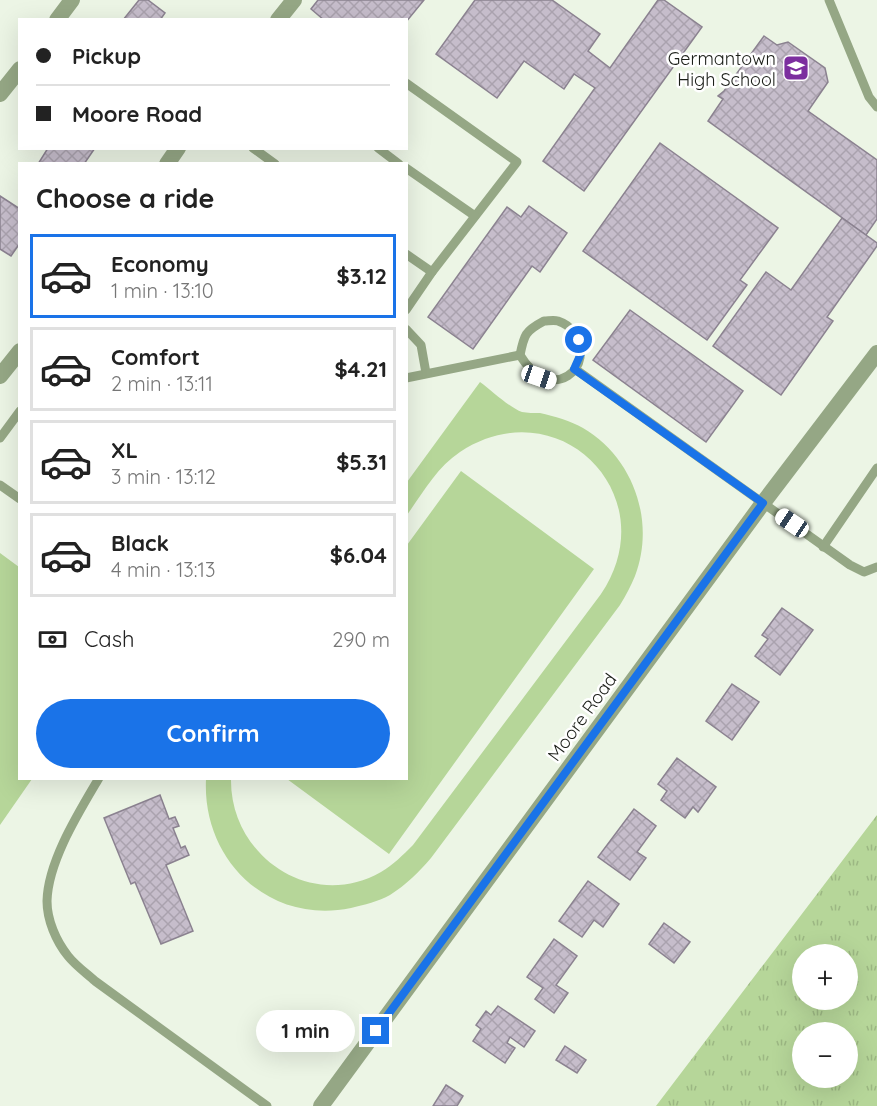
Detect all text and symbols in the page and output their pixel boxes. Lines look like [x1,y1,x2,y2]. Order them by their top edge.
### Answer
text: Pickup [72,42,141,70]
place label: Germantown High School [668,47,776,91]
school or university icon: Germantown High School [781,53,811,83]
text: Moore Road [72,100,202,128]
text: Choose a ride [36,181,214,215]
icon: car [39,249,93,303]
text: Economy [111,250,209,278]
text: $3.12 [337,262,387,290]
text: 1 min · 13:10 [111,278,214,303]
route start [565,326,592,353]
icon: car [39,342,93,396]
text: Comfort [111,343,200,371]
text: $4.21 [334,355,387,383]
car [519,363,559,391]
text: 2 min · 13:11 [111,371,213,396]
icon: car [39,435,93,489]
text: XL [111,436,138,464]
text: $5.31 [336,448,387,476]
text: 3 min · 13:12 [111,464,216,489]
car [772,505,812,541]
icon: car [39,528,93,582]
text: Black [111,529,169,557]
text: $6.04 [330,541,387,569]
text: 4 min · 13:13 [111,557,215,582]
icon: cash [36,623,69,656]
text: Cash [84,625,135,653]
text: 290 m [332,627,390,652]
street label: Moore Road [542,669,622,765]
button: Confirm [36,699,390,768]
map controls [792,944,858,1088]
button: + [792,944,858,1010]
callout: 1 min [256,1010,355,1052]
route end [362,1017,389,1044]
text: 1 min [281,1018,330,1043]
button: − [792,1022,858,1088]

